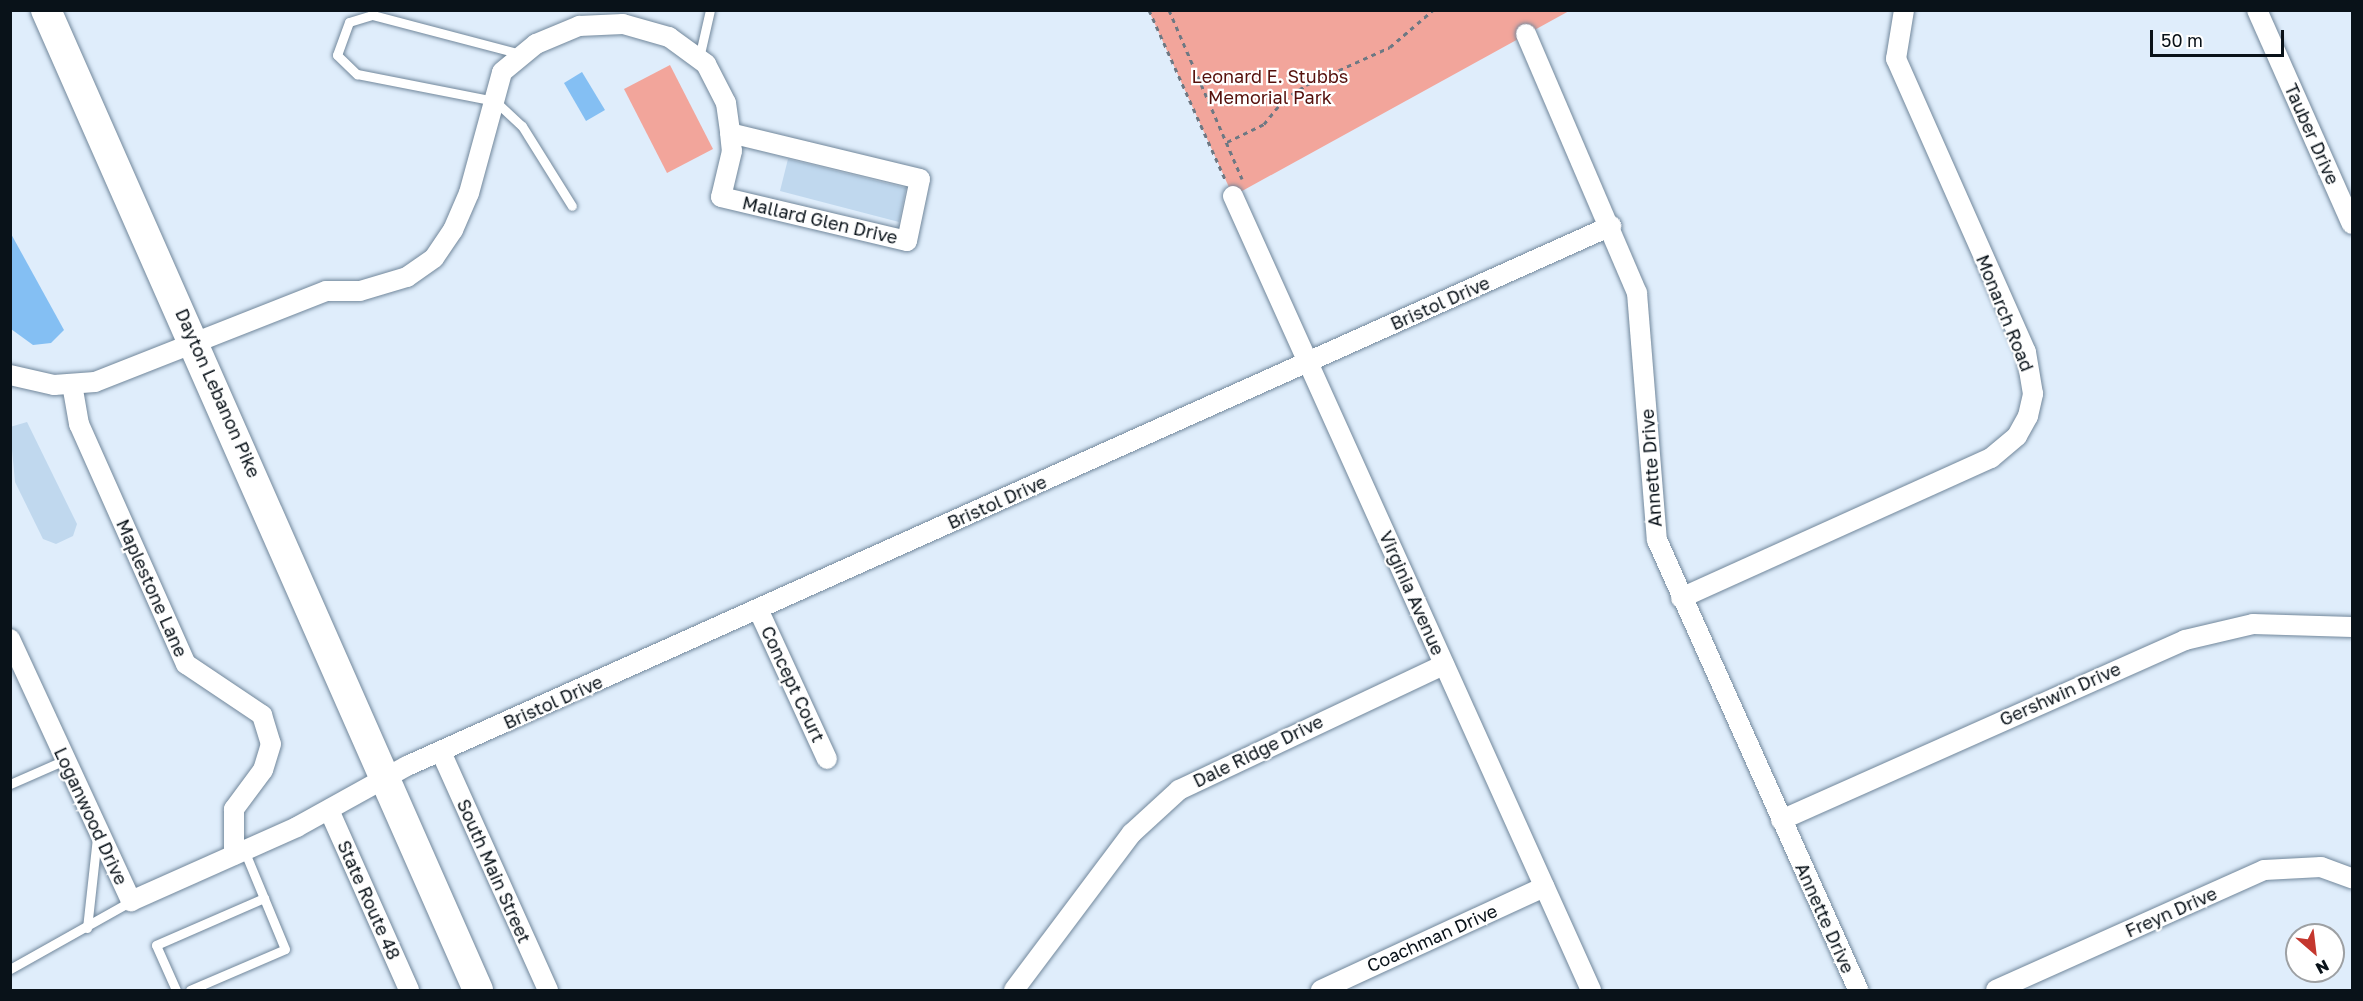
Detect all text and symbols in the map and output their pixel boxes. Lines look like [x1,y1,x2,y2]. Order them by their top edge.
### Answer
scale bar [2153,18,2286,56]
text: 50 m [2161,29,2203,51]
park label: Leonard E. Stubbs Memorial Park [1192,66,1348,109]
street label: Tauber Drive [2280,80,2344,188]
street label: Mallard Glen Drive [740,192,900,248]
street label: Monarch Road [1972,252,2038,374]
street label: Bristol Drive [1387,272,1493,334]
street label: Dayton Lebanon Pike [171,305,265,481]
street label: Annette Drive [1636,408,1666,528]
street label: Bristol Drive [944,471,1050,533]
street label: Maplestone Lane [112,516,192,660]
street label: Virginia Avenue [1375,528,1449,658]
street label: Concept Court [757,623,829,745]
street label: Gershwin Drive [1996,658,2124,730]
street label: Bristol Drive [500,671,606,733]
street label: Dale Ridge Drive [1189,710,1327,792]
street label: Loganwood Drive [50,744,132,888]
street label: South Main Street [453,796,535,946]
street label: State Route 48 [333,837,405,963]
street label: Annette Drive [1791,860,1859,976]
street label: Freyn Drive [2122,882,2220,942]
street label: Coachman Drive [1363,900,1501,976]
north arrow [2285,923,2345,983]
text: N [2312,955,2333,979]

